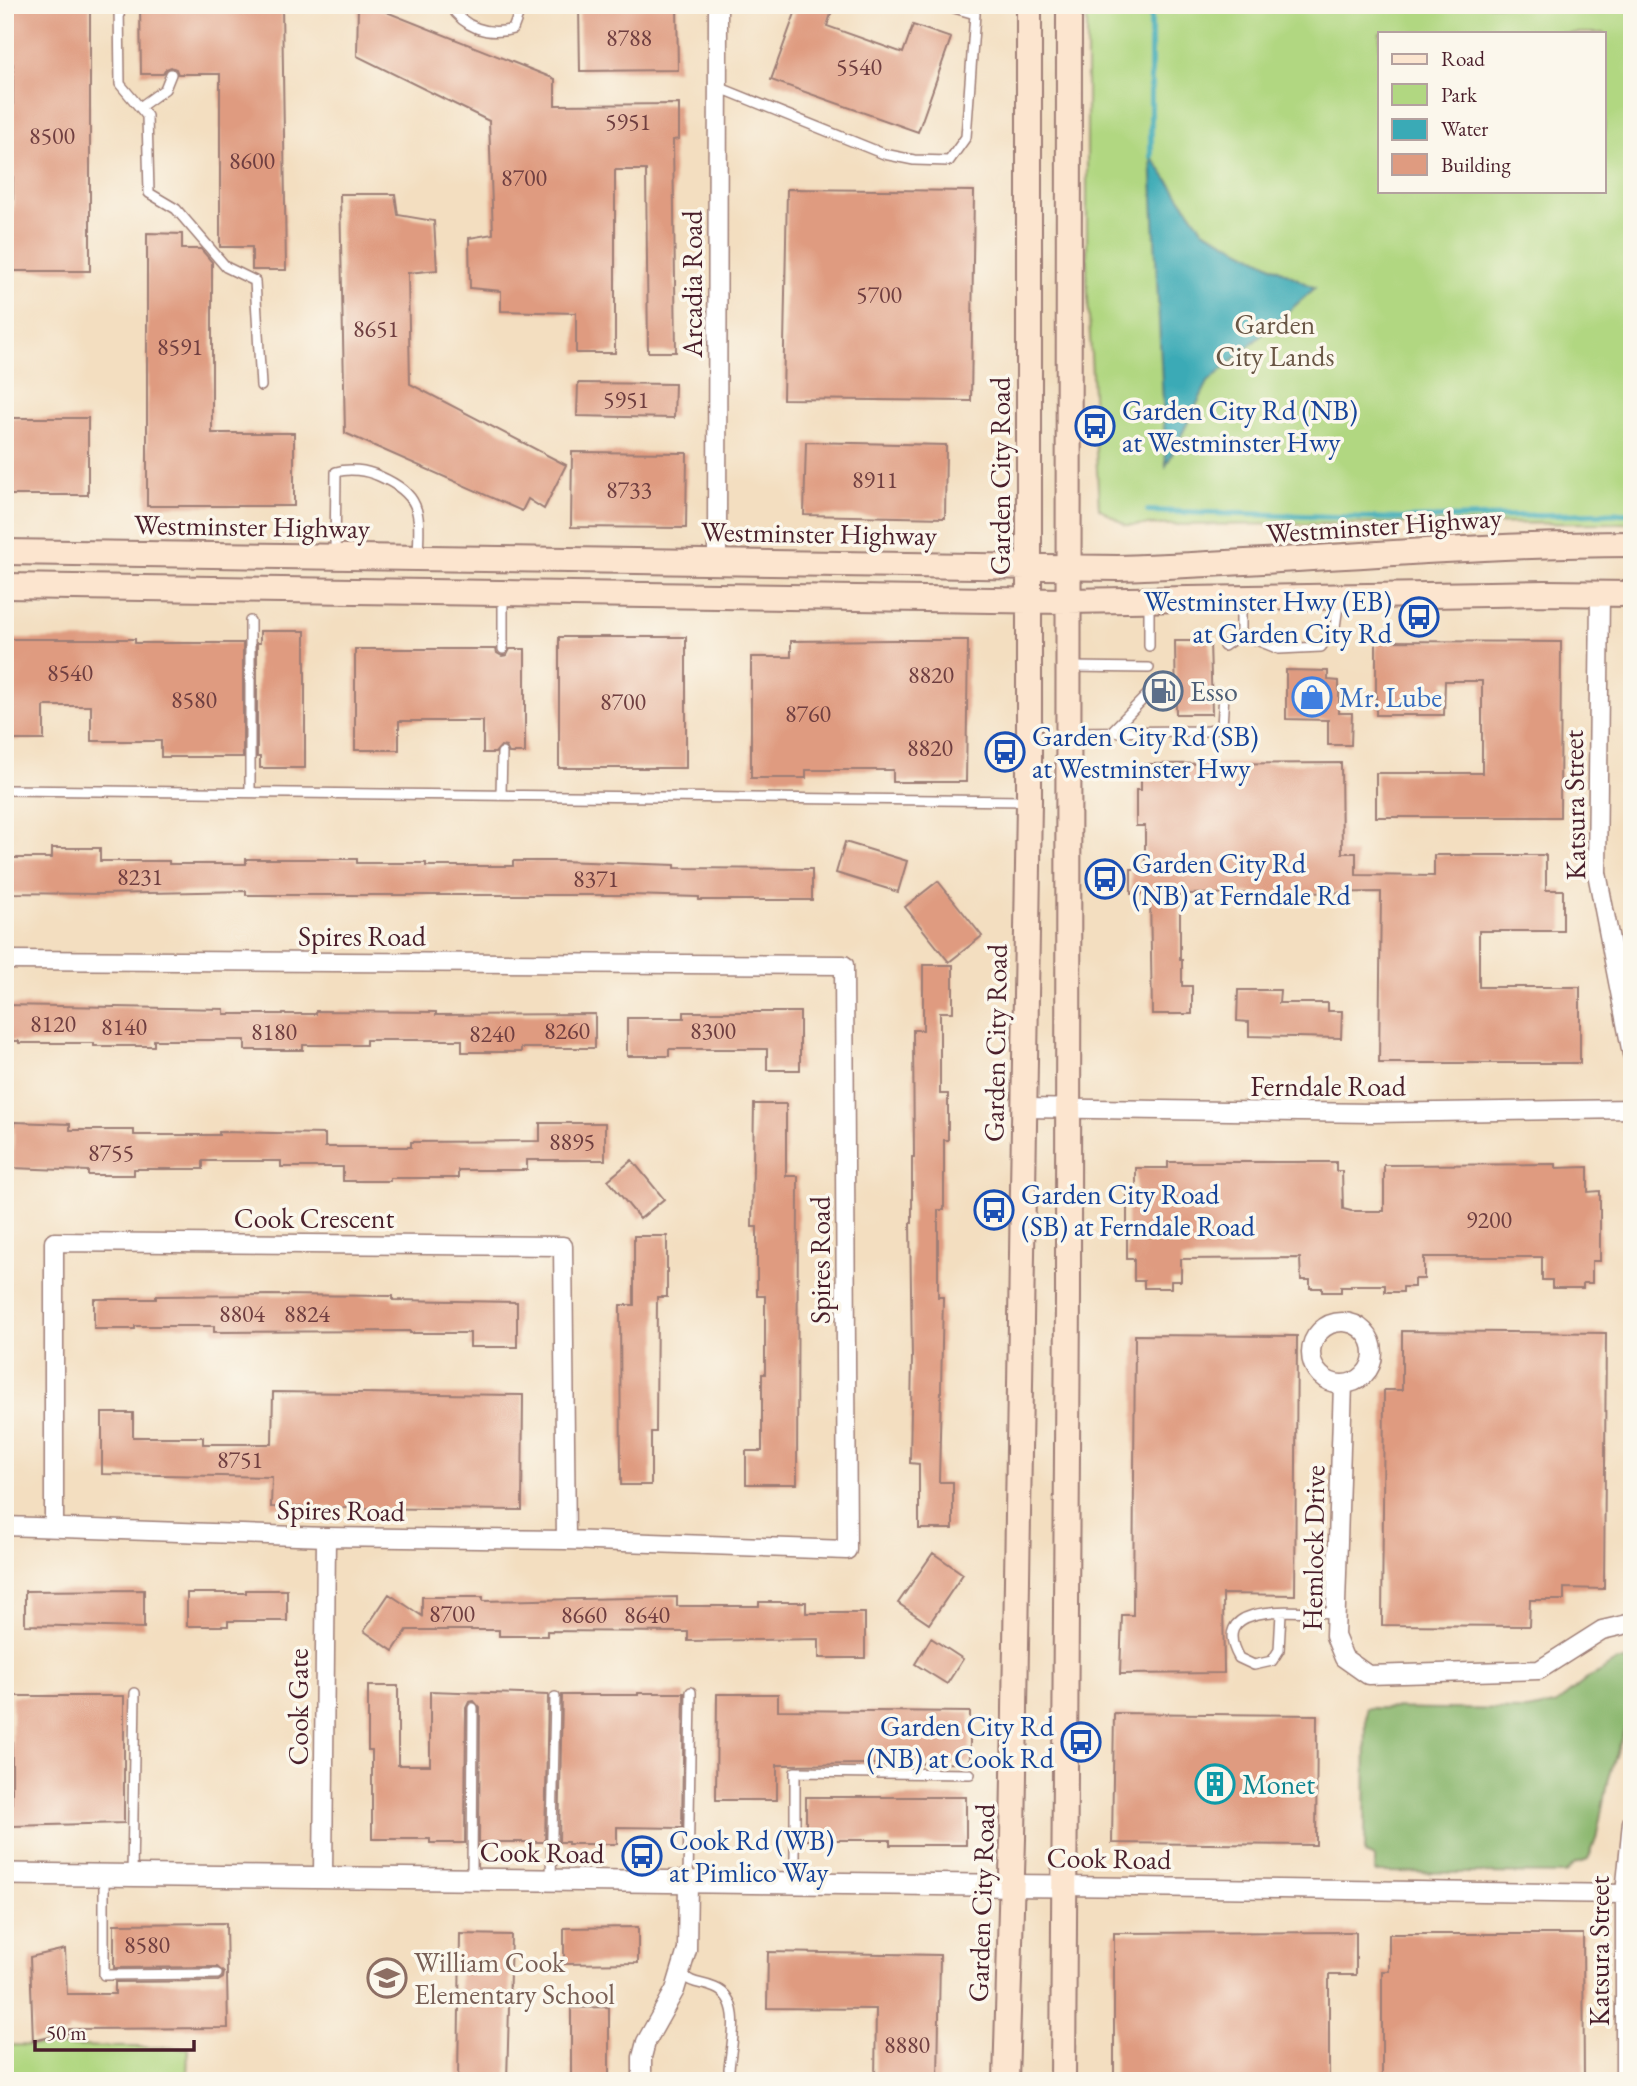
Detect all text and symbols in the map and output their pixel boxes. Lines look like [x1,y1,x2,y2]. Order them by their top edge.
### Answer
house number: 8788 [606,22,652,53]
legend [1378,32,1606,192]
text: Road [1441,45,1485,72]
house number: 5540 [836,51,882,82]
text: Park [1441,81,1478,108]
house number: 5951 [605,106,651,137]
text: Water [1441,115,1488,142]
house number: 8500 [29,120,75,151]
house number: 8600 [229,145,275,176]
text: Building [1441,151,1511,178]
house number: 8700 [501,162,547,193]
street label: Arcadia Road [674,210,710,359]
house number: 5700 [856,279,902,310]
park label: Garden City Lands [1216,306,1334,374]
house number: 8651 [353,313,399,344]
house number: 8591 [157,331,203,362]
street label: Garden City Road [982,376,1018,575]
house number: 5951 [603,384,649,415]
place label: Garden City Rd (NB) at Westminster Hwy [1122,392,1358,460]
bus stop icon: Garden City Rd (NB) at Westminster Hwy [1074,405,1116,447]
house number: 8911 [852,464,898,495]
house number: 8733 [606,474,652,505]
street label: Westminster Highway [1265,499,1504,551]
street label: Westminster Highway [134,506,371,546]
street label: Westminster Highway [701,513,938,553]
place label: Westminster Hwy (EB) at Garden City Rd [1144,583,1393,651]
bus stop icon: Westminster Hwy (EB) at Garden City Rd [1398,596,1440,638]
house number: 8540 [47,657,93,688]
house number: 8820 [908,659,954,690]
fuel station icon: Esso [1142,670,1184,712]
place label: Esso [1190,673,1238,709]
shop icon: Mr. Lube [1291,676,1333,718]
place label: Mr. Lube [1339,679,1442,715]
house number: 8580 [171,684,217,715]
house number: 8700 [600,686,646,717]
house number: 8760 [785,698,831,729]
place label: Garden City Rd (SB) at Westminster Hwy [1032,718,1259,786]
street label: Katsura Street [1555,729,1593,881]
bus stop icon: Garden City Rd (SB) at Westminster Hwy [984,731,1026,773]
house number: 8820 [907,732,953,763]
place label: Garden City Rd (NB) at Ferndale Rd [1132,845,1352,913]
bus stop icon: Garden City Rd (NB) at Ferndale Rd [1084,858,1126,900]
house number: 8231 [117,861,163,892]
house number: 8371 [573,863,619,894]
street label: Spires Road [298,918,427,954]
street label: Garden City Road [975,943,1015,1143]
house number: 8120 [30,1008,76,1039]
house number: 8140 [101,1011,147,1042]
house number: 8260 [544,1015,590,1046]
house number: 8300 [690,1015,736,1046]
house number: 8180 [251,1016,297,1047]
house number: 8240 [469,1018,515,1049]
street label: Ferndale Road [1250,1068,1407,1104]
house number: 8895 [549,1126,595,1157]
house number: 8755 [88,1137,134,1168]
place label: Garden City Road (SB) at Ferndale Road [1021,1176,1256,1244]
bus stop icon: Garden City Road (SB) at Ferndale Road [973,1189,1015,1231]
street label: Spires Road [802,1195,838,1324]
street label: Cook Crescent [234,1200,394,1236]
house number: 9200 [1466,1204,1512,1235]
house number: 8804 [219,1298,266,1329]
house number: 8824 [284,1298,331,1329]
house number: 8751 [217,1444,263,1475]
street label: Hemlock Drive [1294,1465,1332,1631]
street label: Spires Road [277,1491,406,1529]
house number: 8700 [429,1598,475,1629]
house number: 8660 [561,1599,607,1630]
house number: 8640 [624,1599,670,1630]
street label: Cook Gate [280,1648,316,1766]
place label: Garden City Rd (NB) at Cook Rd [867,1708,1055,1776]
bus stop icon: Garden City Rd (NB) at Cook Rd [1060,1721,1102,1763]
building icon: Monet [1194,1763,1236,1805]
place label: Monet [1242,1766,1315,1802]
street label: Garden City Road [960,1802,1002,2003]
place label: Cook Rd (WB) at Pimlico Way [669,1822,834,1890]
street label: Cook Road [479,1833,605,1871]
bus stop icon: Cook Rd (WB) at Pimlico Way [621,1835,663,1877]
street label: Cook Road [1046,1839,1172,1877]
street label: Katsura Street [1581,1876,1617,2026]
house number: 8580 [124,1929,170,1960]
place label: William Cook Elementary School [414,1944,615,2012]
school or university icon: William Cook Elementary School [366,1957,408,1999]
scale bar [35,2009,194,2053]
text: 50 m [46,2019,87,2046]
house number: 8880 [884,2029,930,2060]

